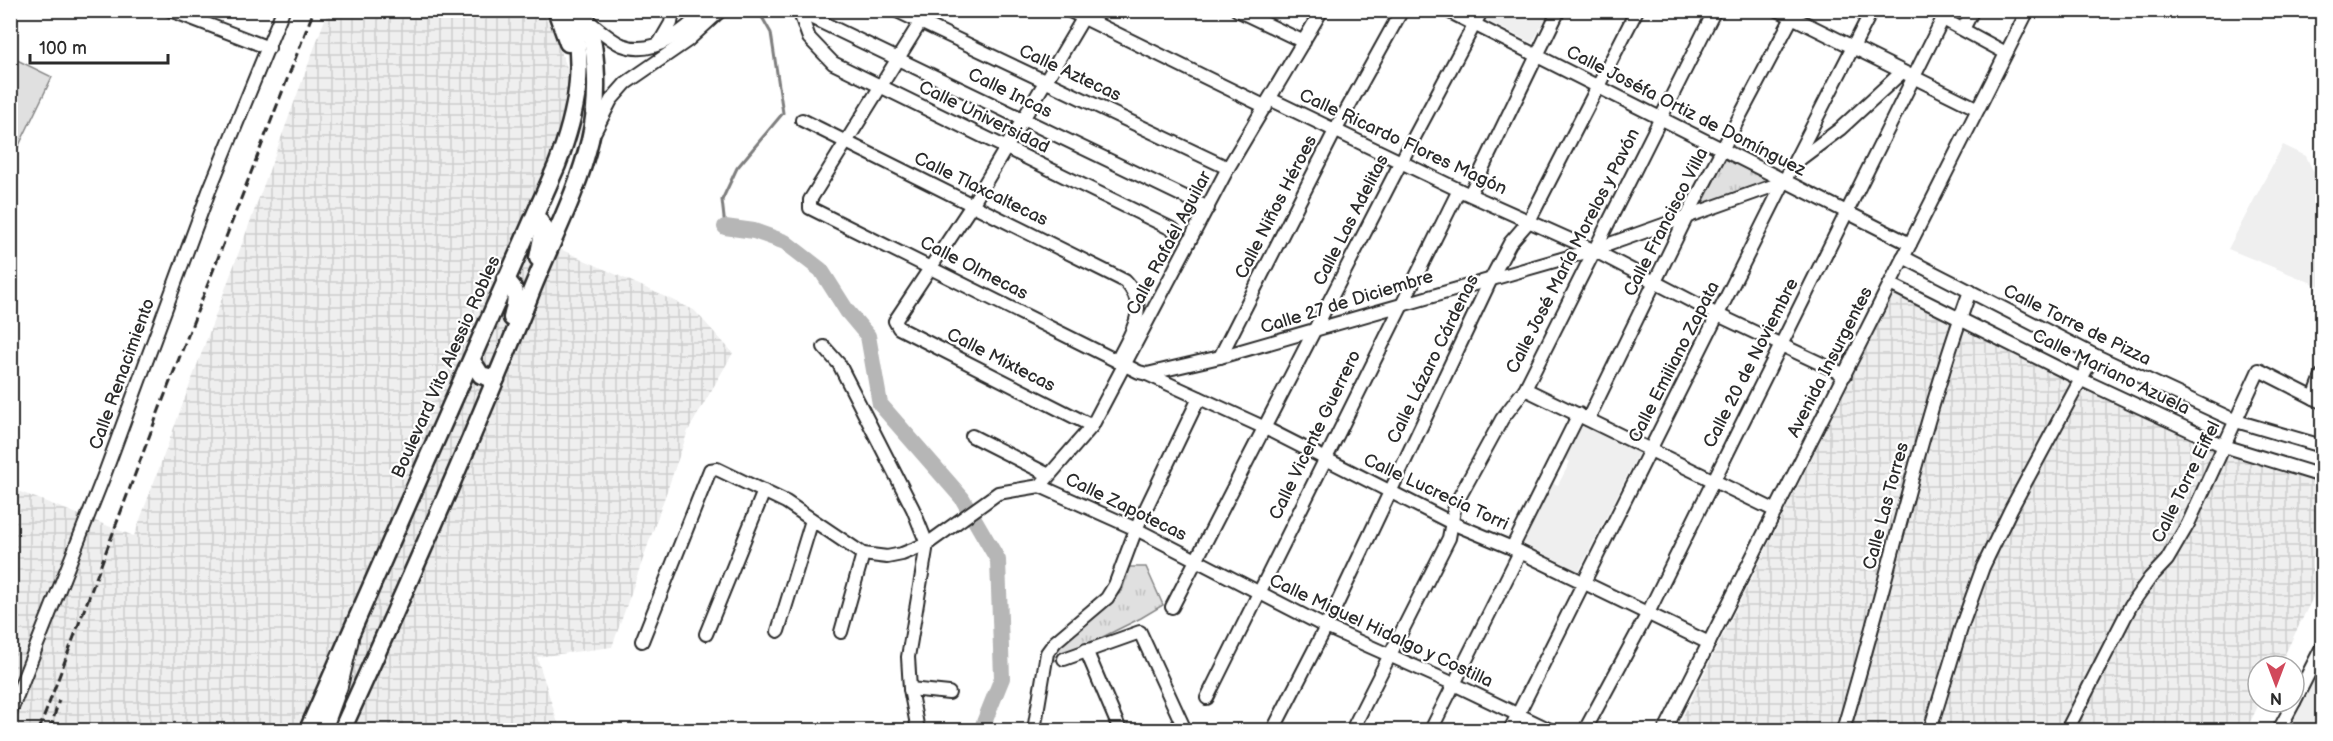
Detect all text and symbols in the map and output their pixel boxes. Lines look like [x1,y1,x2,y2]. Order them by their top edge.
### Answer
scale bar [30,27,168,65]
text: 100 m [39,38,87,59]
street label: Calle Aztecas [1016,40,1125,106]
street label: Calle Joséfa Ortiz de Domínguez [1563,41,1810,181]
street label: Calle Incas [965,64,1056,122]
street label: Calle Universidad [915,76,1053,158]
street label: Calle Ricardo Flores Magón [1296,85,1510,199]
street label: Calle José María Morelos y Pavón [1502,125,1644,377]
street label: Calle Niños Héroes [1231,132,1321,282]
street label: Calle Francisco Villa [1619,144,1713,300]
street label: Calle Tlaxcaltecas [911,148,1051,231]
street label: Calle Las Adelitas [1309,151,1393,289]
street label: Calle Rafaél Aguilar [1122,167,1216,319]
street label: Calle Olmecas [916,232,1032,304]
street label: Boulevard Vito Alessio Robles [387,253,505,481]
street label: Calle 27 de Diciembre [1258,266,1436,338]
street label: Calle Lázaro Cárdenas [1383,271,1483,447]
street label: Calle 20 de Noviembre [1699,274,1803,451]
street label: Calle Emiliano Zapata [1624,278,1724,446]
street label: Calle Torre de Pizza [2000,280,2154,370]
street label: Avenida Insurgentes [1783,283,1877,441]
street label: Calle Renacimiento [85,296,159,452]
street label: Calle Mixtecas [943,324,1059,396]
street label: Calle Mariano Azuela [2029,325,2193,419]
street label: Calle Vicente Guerrero [1265,347,1365,523]
street label: Calle Torre Eiffel [2147,418,2225,546]
street label: Calle Las Torres [1859,440,1913,572]
street label: Calle Lucrecia Torri [1360,449,1512,535]
street label: Calle Zapotecas [1062,469,1190,545]
street label: Calle Miguel Hidalgo y Costilla [1266,570,1496,692]
north arrow [2246,654,2306,714]
text: N [2270,688,2282,707]

